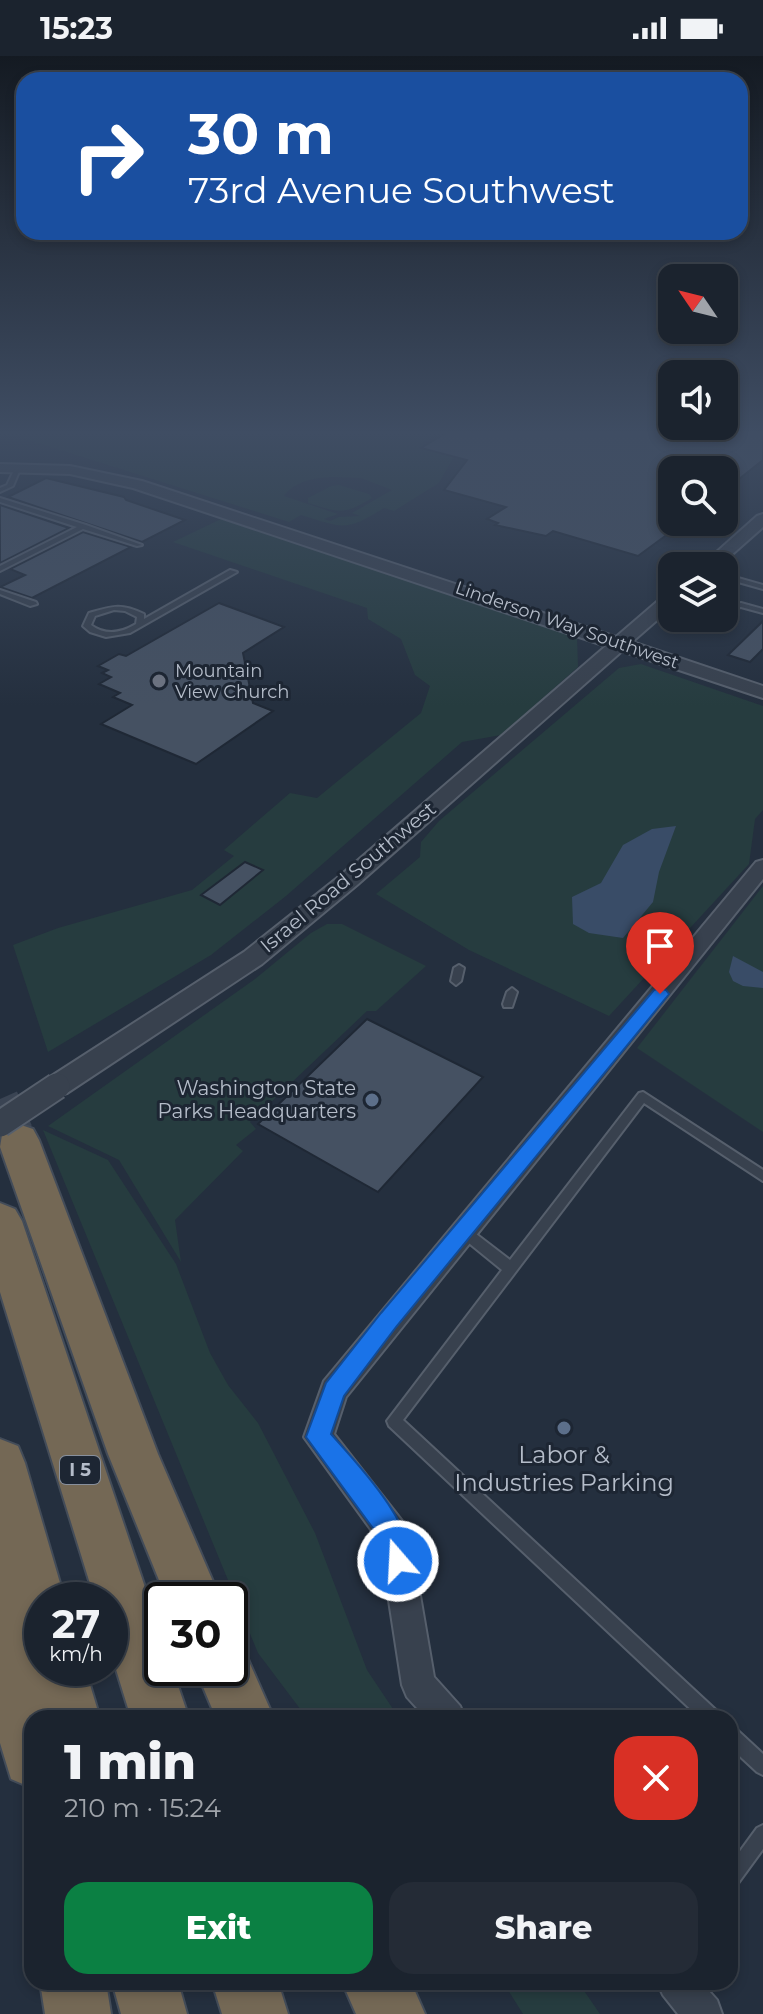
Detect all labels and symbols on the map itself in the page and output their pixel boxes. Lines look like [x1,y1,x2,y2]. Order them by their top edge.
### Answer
north arrow [658,264,738,344]
street label: Linderson Way Southwest [452,576,682,674]
place label: Mountain View Church [175,660,290,703]
marker: Mountain View Church [150,672,168,690]
street label: Israel Road Southwest [255,796,441,958]
pin [626,912,694,994]
place label: Washington State Parks Headquarters [158,1076,356,1123]
marker: Washington State Parks Headquarters [363,1091,381,1109]
marker: Labor & Industries Parking [555,1419,573,1437]
place label: Labor & Industries Parking [454,1440,674,1497]
road number: I 5 [60,1456,100,1484]
position arrow [356,1519,440,1603]
speed limit sign: 30 [144,1582,248,1686]

